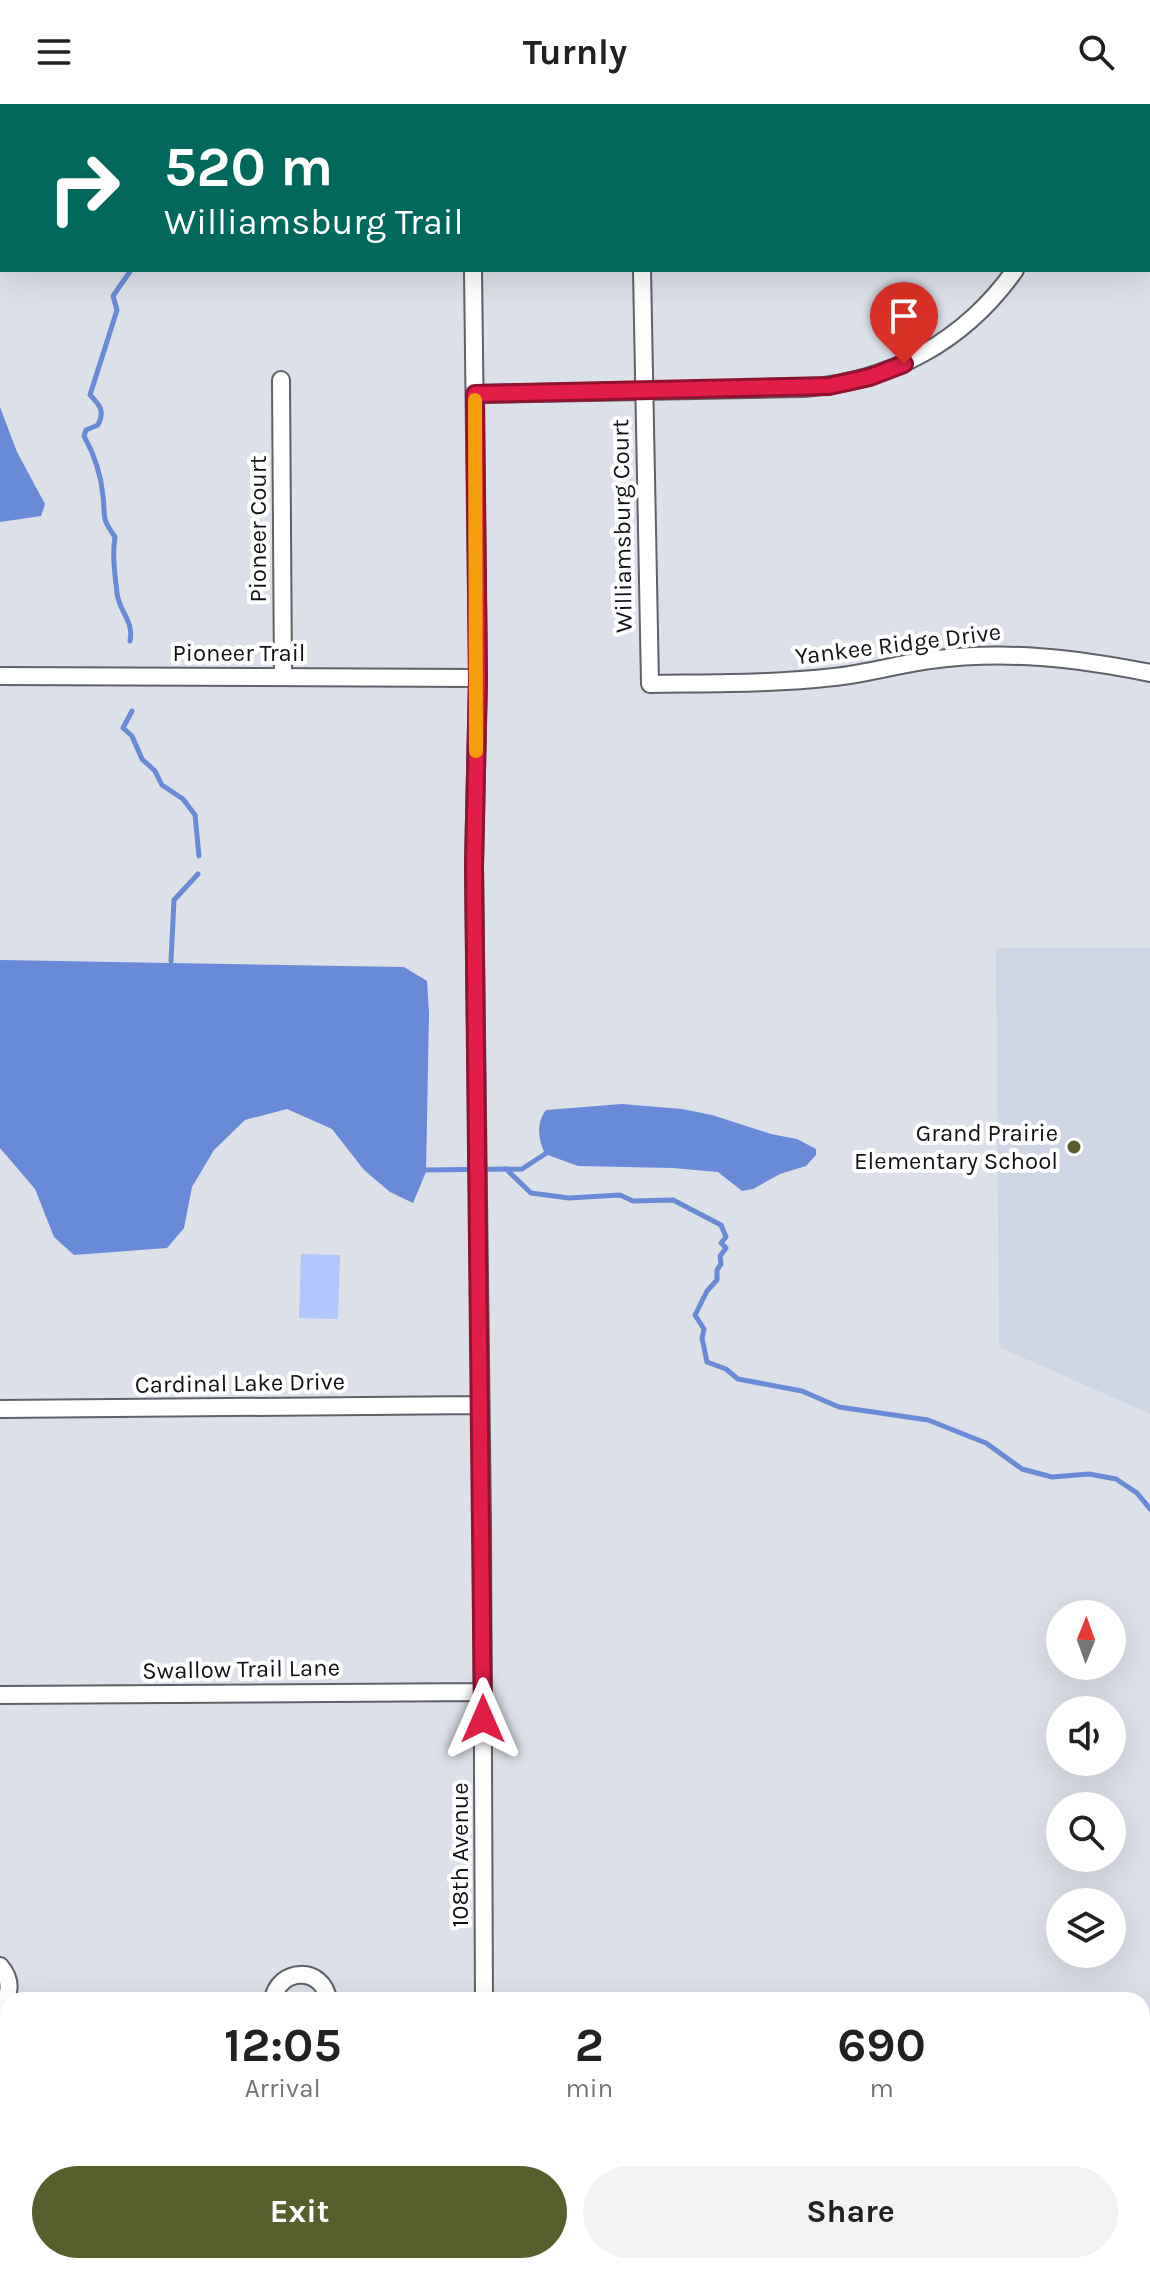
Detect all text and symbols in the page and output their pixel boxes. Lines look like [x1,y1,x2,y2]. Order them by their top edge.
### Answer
icon: menu [32,30,76,74]
icon: search [1074,30,1118,74]
text: Turnly [523,31,627,73]
text: 520 m [164,134,333,199]
icon: right [32,136,136,240]
text: Williamsburg Trail [164,201,464,243]
pin [870,282,938,364]
icon: arrive [882,294,926,338]
street label: Williamsburg Court [606,419,638,633]
street label: Pioneer Court [244,455,272,603]
street label: Yankee Ridge Drive [794,617,1002,671]
street label: Pioneer Trail [172,639,306,667]
place label: Grand Prairie Elementary School [854,1119,1058,1175]
marker: Grand Prairie Elementary School [1065,1138,1083,1156]
street label: Cardinal Lake Drive [135,1367,345,1399]
north arrow [1046,1600,1126,1680]
map controls [1046,1600,1126,1968]
street label: Swallow Trail Lane [142,1653,340,1685]
position arrow [441,1677,525,1761]
button: sound [1046,1696,1126,1776]
street label: 108th Avenue [446,1782,474,1928]
button: search [1046,1792,1126,1872]
button: layers [1046,1888,1126,1968]
text: 12:05 [224,2017,341,2073]
text: 2 [575,2017,604,2073]
text: 690 [837,2017,926,2073]
text: Arrival [245,2073,321,2104]
text: min [565,2073,613,2104]
text: m [869,2073,894,2104]
button: Exit [32,2166,567,2258]
button: Share [583,2166,1118,2258]

